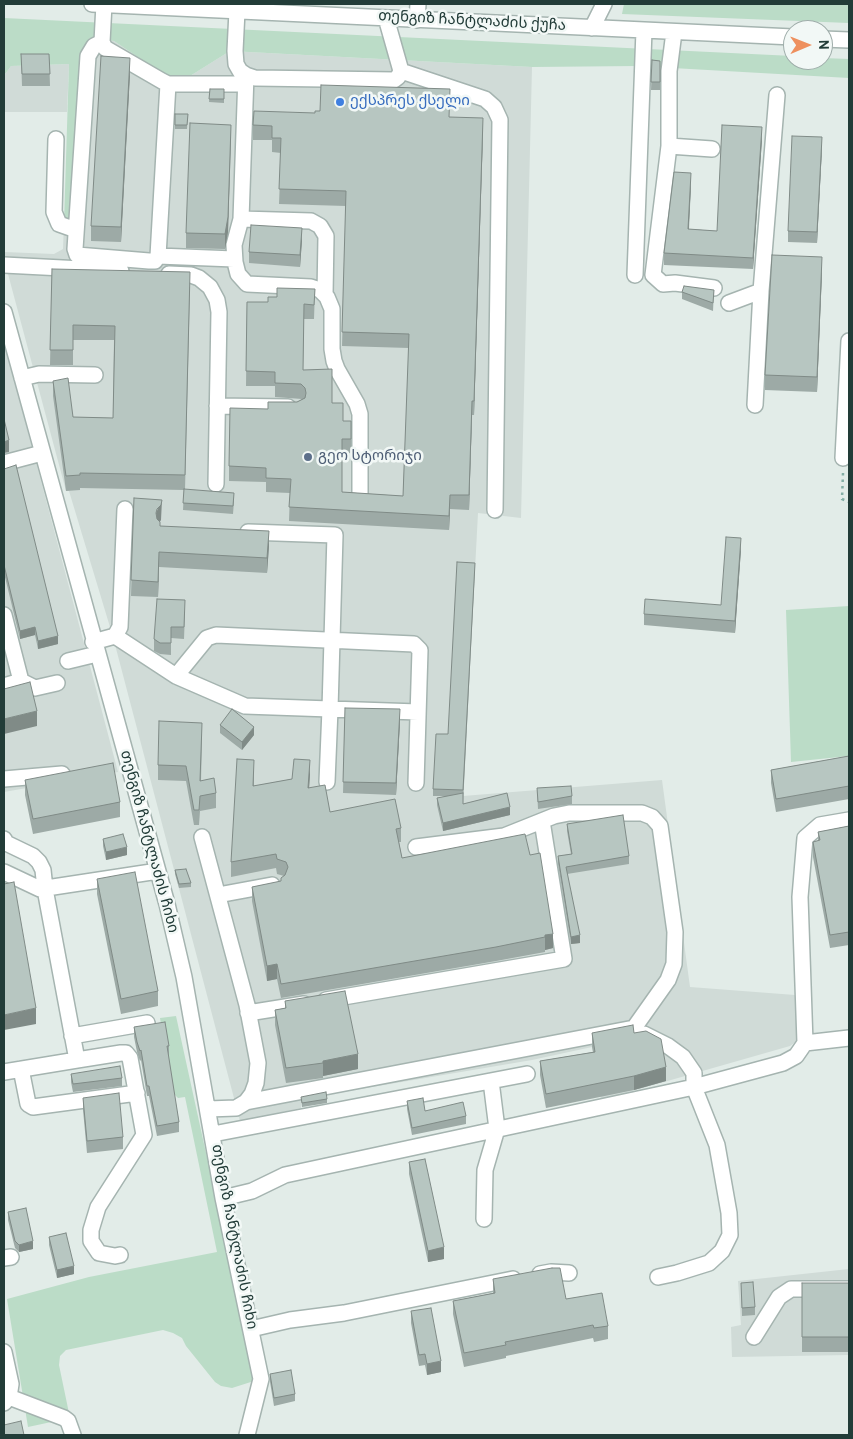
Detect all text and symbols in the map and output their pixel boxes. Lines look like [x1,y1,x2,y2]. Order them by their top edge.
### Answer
street label: თენგიზ ჩანტლაძის ქუჩა [378,8,566,36]
north arrow [783,20,833,70]
text: N [814,40,831,50]
place label: ექსპრეს ქსელი [350,93,470,111]
marker: ექსპრეს ქსელი [334,96,346,108]
place label: გეო სტორიჯი [318,448,422,466]
marker: გეო სტორიჯი [302,451,314,463]
street label: თენგიზ ჩანტლაძის ჩიხი [115,749,181,935]
street label: თენგიზ ჩანტლაძის ჩიხი [206,1143,260,1331]

